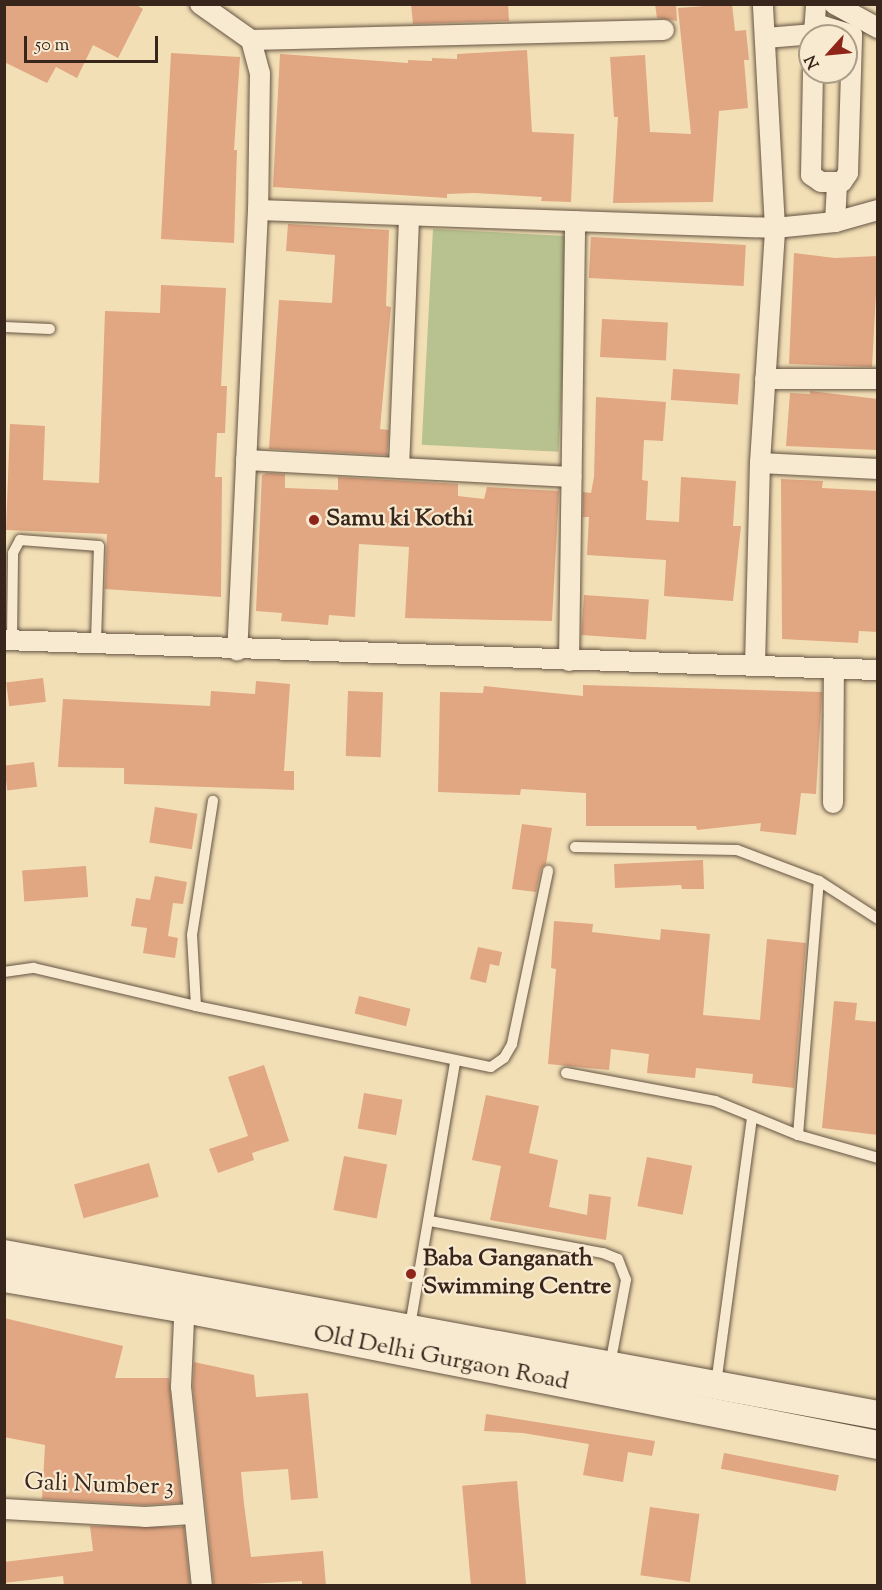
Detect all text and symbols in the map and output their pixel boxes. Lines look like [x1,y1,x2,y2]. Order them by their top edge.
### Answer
scale bar [27,24,160,62]
north arrow [798,24,858,84]
text: 50 m [35,33,69,59]
text: N [800,51,826,72]
place label: Samu ki Kothi [326,506,473,534]
marker: Samu ki Kothi [307,513,321,527]
place label: Baba Ganganath Swimming Centre [423,1246,612,1302]
marker: Baba Ganganath Swimming Centre [404,1267,418,1281]
street label: Old Delhi Gurgaon Road [311,1320,571,1398]
street label: Gali Number 3 [24,1469,174,1503]

